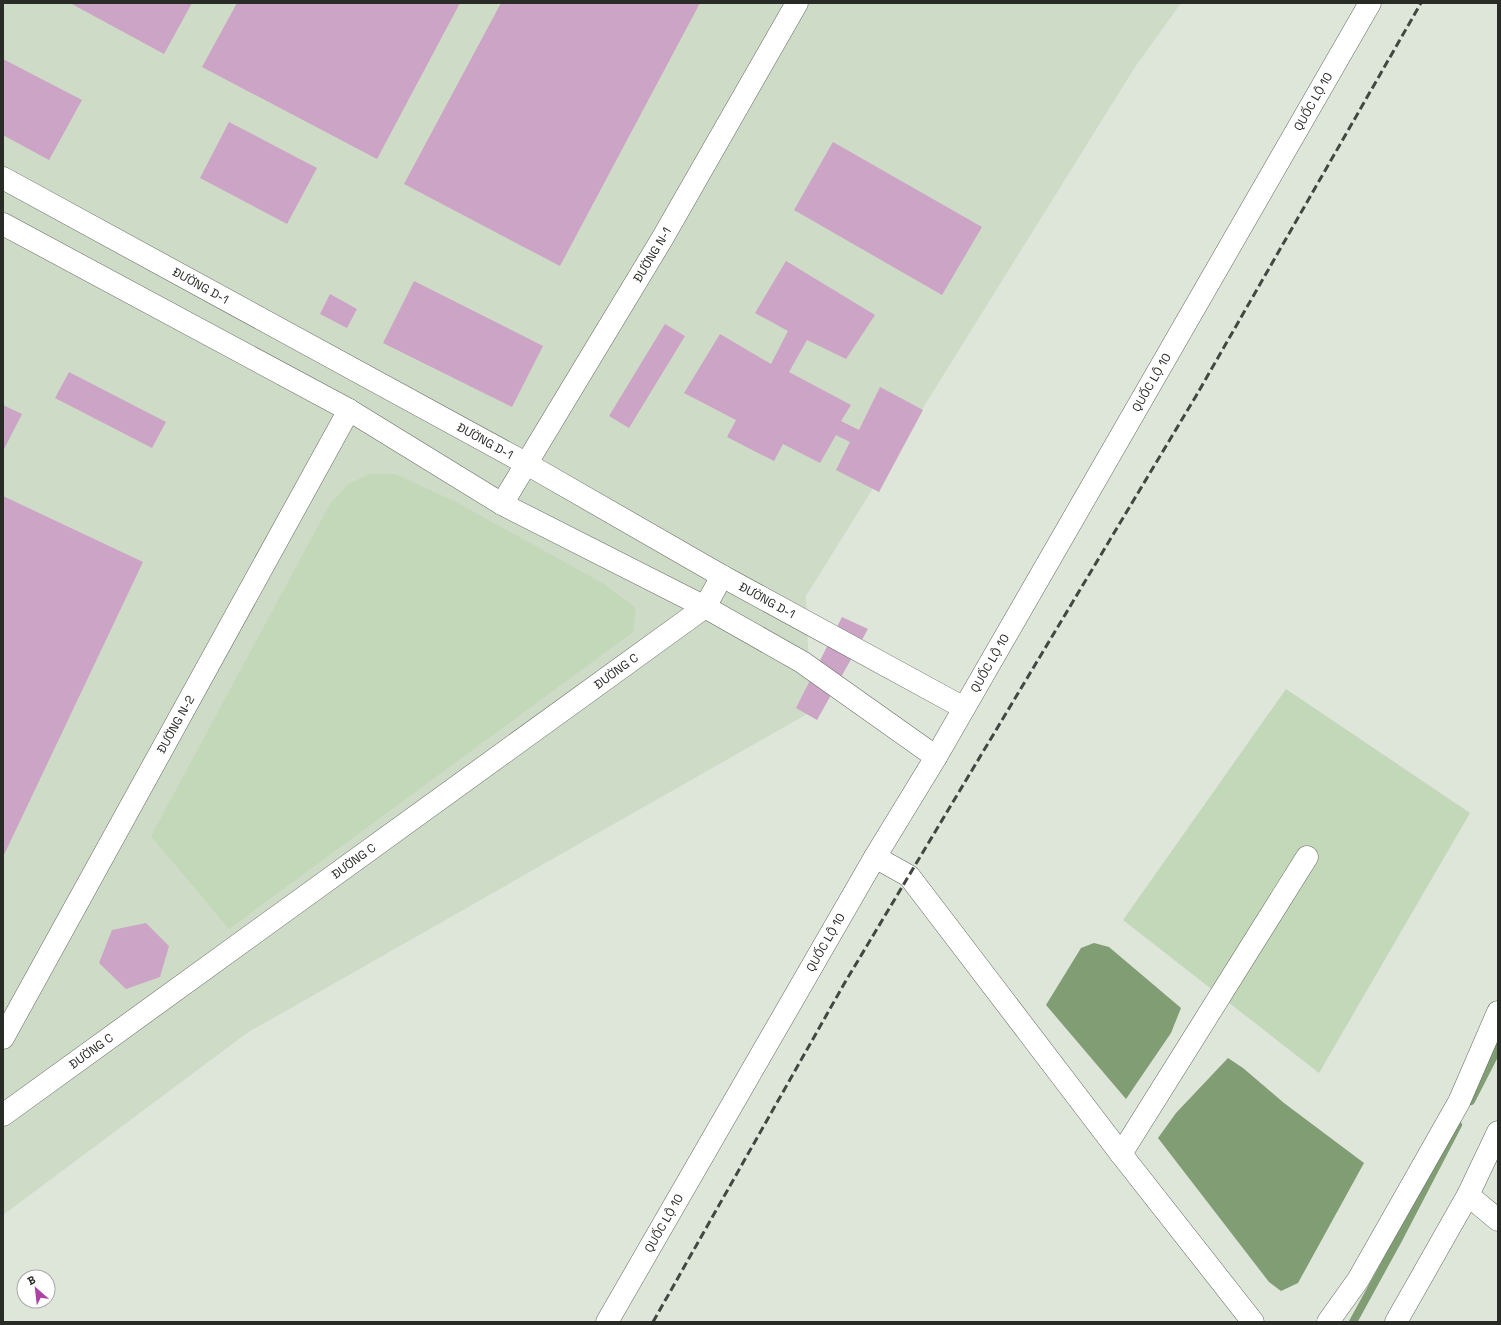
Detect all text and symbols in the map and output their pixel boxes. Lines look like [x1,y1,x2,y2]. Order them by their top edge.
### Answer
street label: QUỐC LỘ 10 [1290,69,1336,134]
street label: ĐƯỜNG N-1 [630,224,675,285]
street label: ĐƯỜNG D-1 [170,264,231,308]
street label: QUỐC LỘ 10 [1128,350,1175,415]
street label: ĐƯỜNG D-1 [454,419,516,463]
street label: ĐƯỜNG D-1 [736,579,798,622]
street label: QUỐC LỘ 10 [967,631,1013,695]
street label: ĐƯỜNG C [591,650,642,693]
street label: ĐƯỜNG N-2 [153,693,198,756]
street label: ĐƯỜNG C [328,840,379,883]
street label: QUỐC LỘ 10 [803,910,849,975]
street label: ĐƯỜNG C [66,1030,117,1073]
street label: QUỐC LỘ 10 [641,1191,687,1255]
north arrow [16,1269,56,1309]
text: B [25,1272,38,1288]

